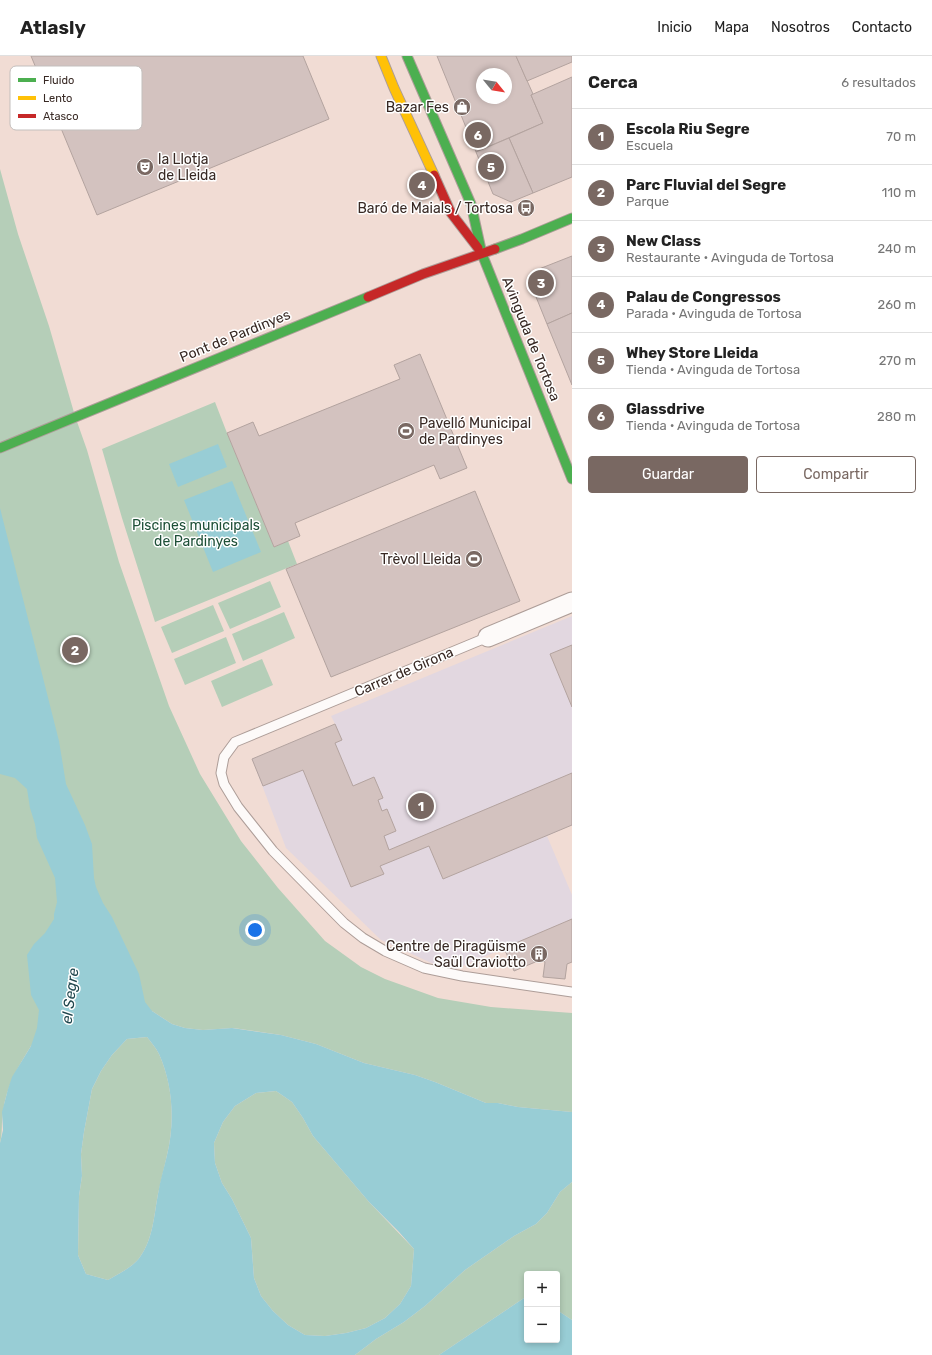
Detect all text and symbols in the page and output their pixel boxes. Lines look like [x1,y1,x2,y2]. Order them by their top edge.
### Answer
text: Atlasly [20,16,86,39]
text: Inicio [657,19,692,36]
text: Mapa [714,19,749,36]
text: Nosotros [771,19,830,36]
text: Contacto [852,19,912,36]
legend [10,66,142,130]
north arrow [476,68,512,104]
text: Cerca [588,72,638,92]
text: Fluido [43,74,74,87]
text: 6 resultados [841,75,916,90]
text: Lento [43,92,72,105]
shop icon: Bazar Fes [452,97,472,117]
place label: Bazar Fes [386,99,449,116]
text: Atasco [43,110,78,123]
pin: 6 [465,120,491,150]
text: Escola Riu Segre [626,120,750,138]
text: 1 [598,129,604,144]
text: 70 m [886,129,916,144]
text: Escuela [626,138,673,153]
place label: la Llotja de Lleida [158,151,216,184]
pin: 5 [478,152,504,182]
theatre icon: la Llotja de Lleida [135,157,155,177]
pin: 4 [409,170,435,200]
text: Parc Fluvial del Segre [626,176,786,194]
text: 2 [597,185,605,200]
text: 110 m [882,185,916,200]
text: Parque [626,194,669,209]
bus stop icon: Baró de Maials / Tortosa [516,198,536,218]
place label: Baró de Maials / Tortosa [357,200,513,217]
text: New Class [626,232,701,250]
text: 3 [597,241,605,256]
text: 240 m [877,241,916,256]
text: Restaurante · Avinguda de Tortosa [626,250,834,265]
pin: 3 [528,268,554,298]
street label: Avinguda de Tortosa [498,274,564,404]
text: Palau de Congressos [626,288,781,306]
text: 4 [597,297,605,312]
text: 260 m [878,297,916,312]
street label: Pont de Pardinyes [177,306,293,366]
text: Parada · Avinguda de Tortosa [626,306,802,321]
text: Whey Store Lleida [626,344,758,362]
text: 5 [597,353,605,368]
text: 270 m [879,353,916,368]
text: Tienda · Avinguda de Tortosa [626,362,800,377]
text: Glassdrive [626,400,705,418]
text: 6 [597,409,605,424]
text: 280 m [877,409,916,424]
place label: Pavelló Municipal de Pardinyes [419,415,531,448]
text: Tienda · Avinguda de Tortosa [626,418,800,433]
sports icon: Pavelló Municipal de Pardinyes [396,421,416,441]
button: Guardar [588,456,748,493]
button: Compartir [756,456,916,493]
park label: Piscines municipals de Pardinyes [132,517,260,550]
sports icon: Trèvol Lleida [464,549,484,569]
place label: Trèvol Lleida [380,551,461,568]
pin: 2 [62,635,88,665]
street label: Carrer de Girona [352,644,456,700]
pin: 1 [408,791,434,821]
your location [245,920,265,940]
place label: Centre de Piragüisme Saül Craviotto [386,938,526,971]
building icon: Centre de Piragüisme Saül Craviotto [529,944,549,964]
water label: el Segre [58,966,82,1025]
map controls [524,1271,560,1343]
button: + [524,1271,560,1307]
button: − [524,1307,560,1343]

